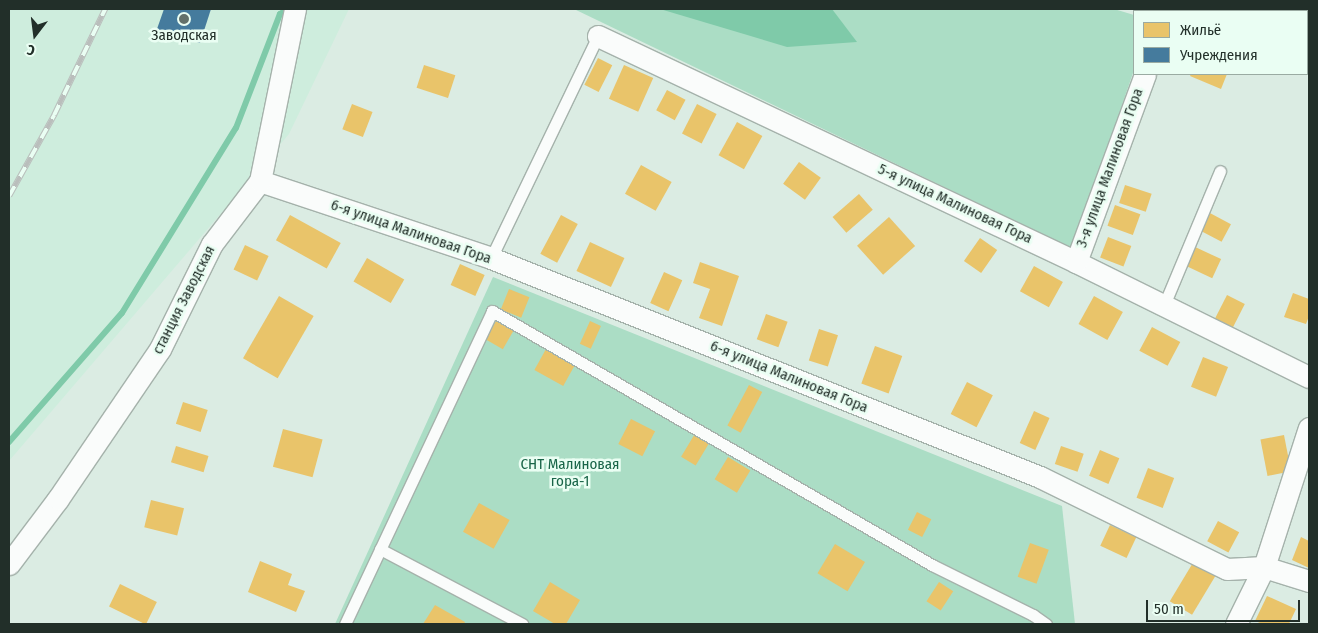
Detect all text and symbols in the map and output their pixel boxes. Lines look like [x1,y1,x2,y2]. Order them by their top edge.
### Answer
north arrow [10,10,60,60]
legend [1133,10,1308,75]
marker: Заводская [178,13,190,25]
text: Жильё [1180,21,1221,39]
place label: Заводская [151,27,217,45]
text: С [25,41,37,59]
text: Учреждения [1180,46,1258,64]
street label: 3-я улица Малиновая Гора [1073,86,1147,250]
street label: 5-я улица Малиновая Гора [875,160,1035,248]
street label: 6-я улица Малиновая Гора [328,196,494,268]
street label: станция Заводская [149,243,219,357]
street label: 6-я улица Малиновая Гора [707,337,871,417]
park label: СНТ Малиновая гора-1 [520,455,620,490]
scale bar [1148,590,1302,622]
text: 50 m [1154,600,1184,618]

